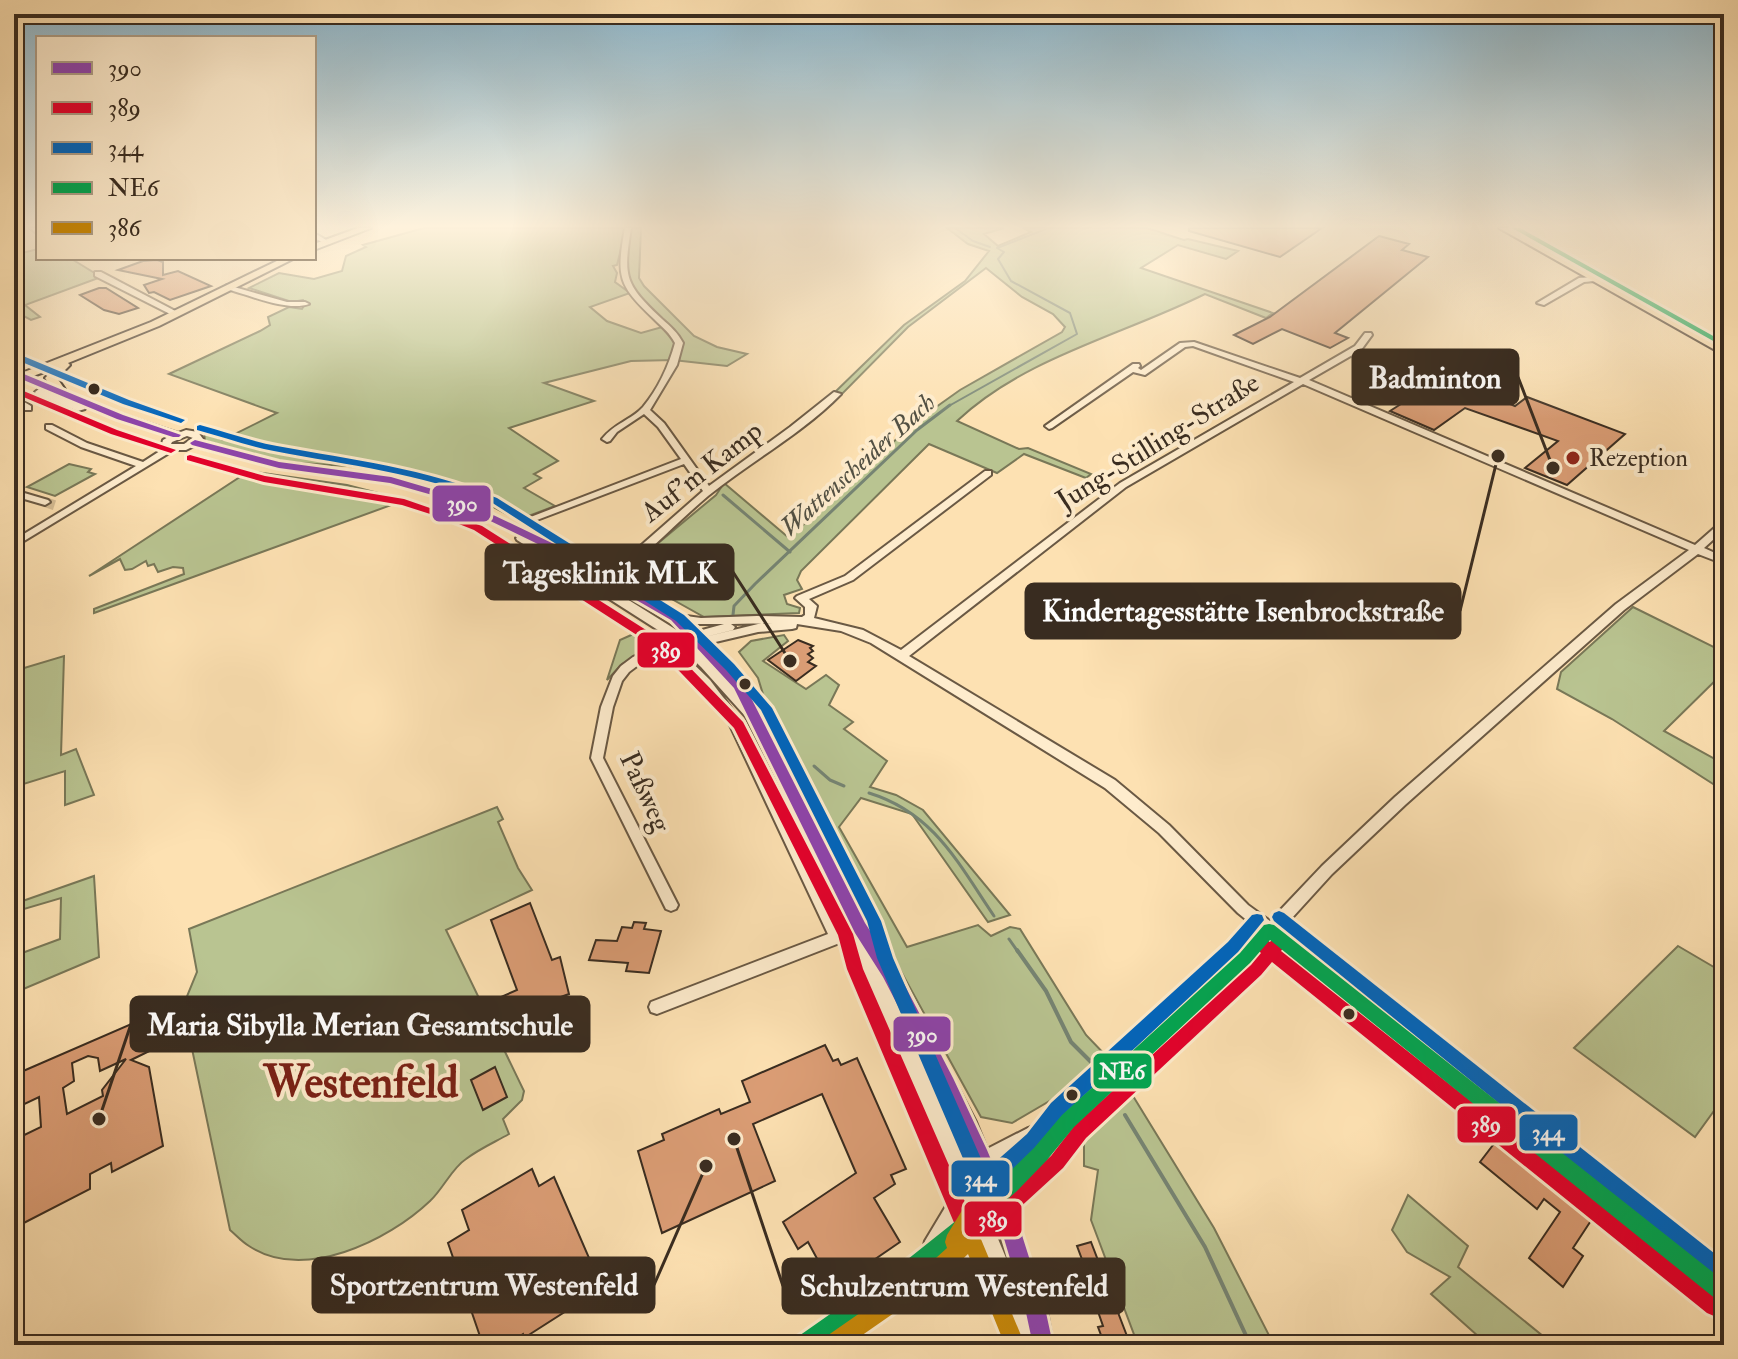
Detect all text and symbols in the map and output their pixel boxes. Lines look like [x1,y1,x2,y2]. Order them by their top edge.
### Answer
legend [36,36,316,260]
text: 390 [108,53,142,84]
text: 389 [108,93,141,124]
text: 344 [108,133,144,164]
text: NE6 [108,173,161,204]
text: 386 [108,213,142,244]
callout: Badminton [1353,350,1518,404]
text: Badminton [1369,360,1502,397]
street label: Jung-Stilling-Straße [1049,365,1266,519]
unlabelled marker [86,381,102,397]
water label: Wattenscheider Bach [774,387,942,543]
street label: Auf'm Kamp [633,414,770,531]
place label: Rezeption [1589,443,1688,474]
marker: Rezeption [1564,449,1582,467]
line badge: 390 [431,484,492,523]
text: 390 [447,490,478,518]
callout: Tagesklinik MLK [486,545,733,599]
text: Tagesklinik MLK [502,555,718,592]
callout: Kindertagesstätte Isenbrockstraße [1026,584,1460,638]
text: Kindertagesstätte Isenbrockstraße [1042,593,1444,630]
line badge: 389 [636,631,696,669]
text: 389 [651,637,681,665]
unlabelled marker [737,676,753,692]
street label: Paßweg [611,746,679,839]
callout: Maria Sibylla Merian Gesamtschule [131,997,589,1051]
unlabelled marker [1341,1006,1357,1022]
text: Maria Sibylla Merian Gesamtschule [146,1007,573,1044]
line badge: 390 [892,1015,952,1053]
text: 390 [907,1021,938,1049]
line badge: NE6 [1092,1052,1153,1090]
district label: Westenfeld [263,1056,459,1111]
text: NE6 [1098,1058,1147,1086]
unlabelled marker [1064,1087,1080,1103]
line badge: 389 [1456,1105,1517,1144]
text: 389 [1471,1111,1501,1139]
line badge: 344 [1518,1113,1579,1152]
text: 344 [1532,1119,1566,1147]
line badge: 344 [950,1159,1011,1198]
text: 344 [964,1165,998,1193]
line badge: 389 [963,1200,1023,1238]
text: 389 [978,1206,1008,1234]
callout: Sportzentrum Westenfeld [313,1258,654,1312]
callout: Schulzentrum Westenfeld [783,1259,1124,1313]
text: Sportzentrum Westenfeld [330,1267,638,1304]
text: Schulzentrum Westenfeld [800,1268,1109,1305]

